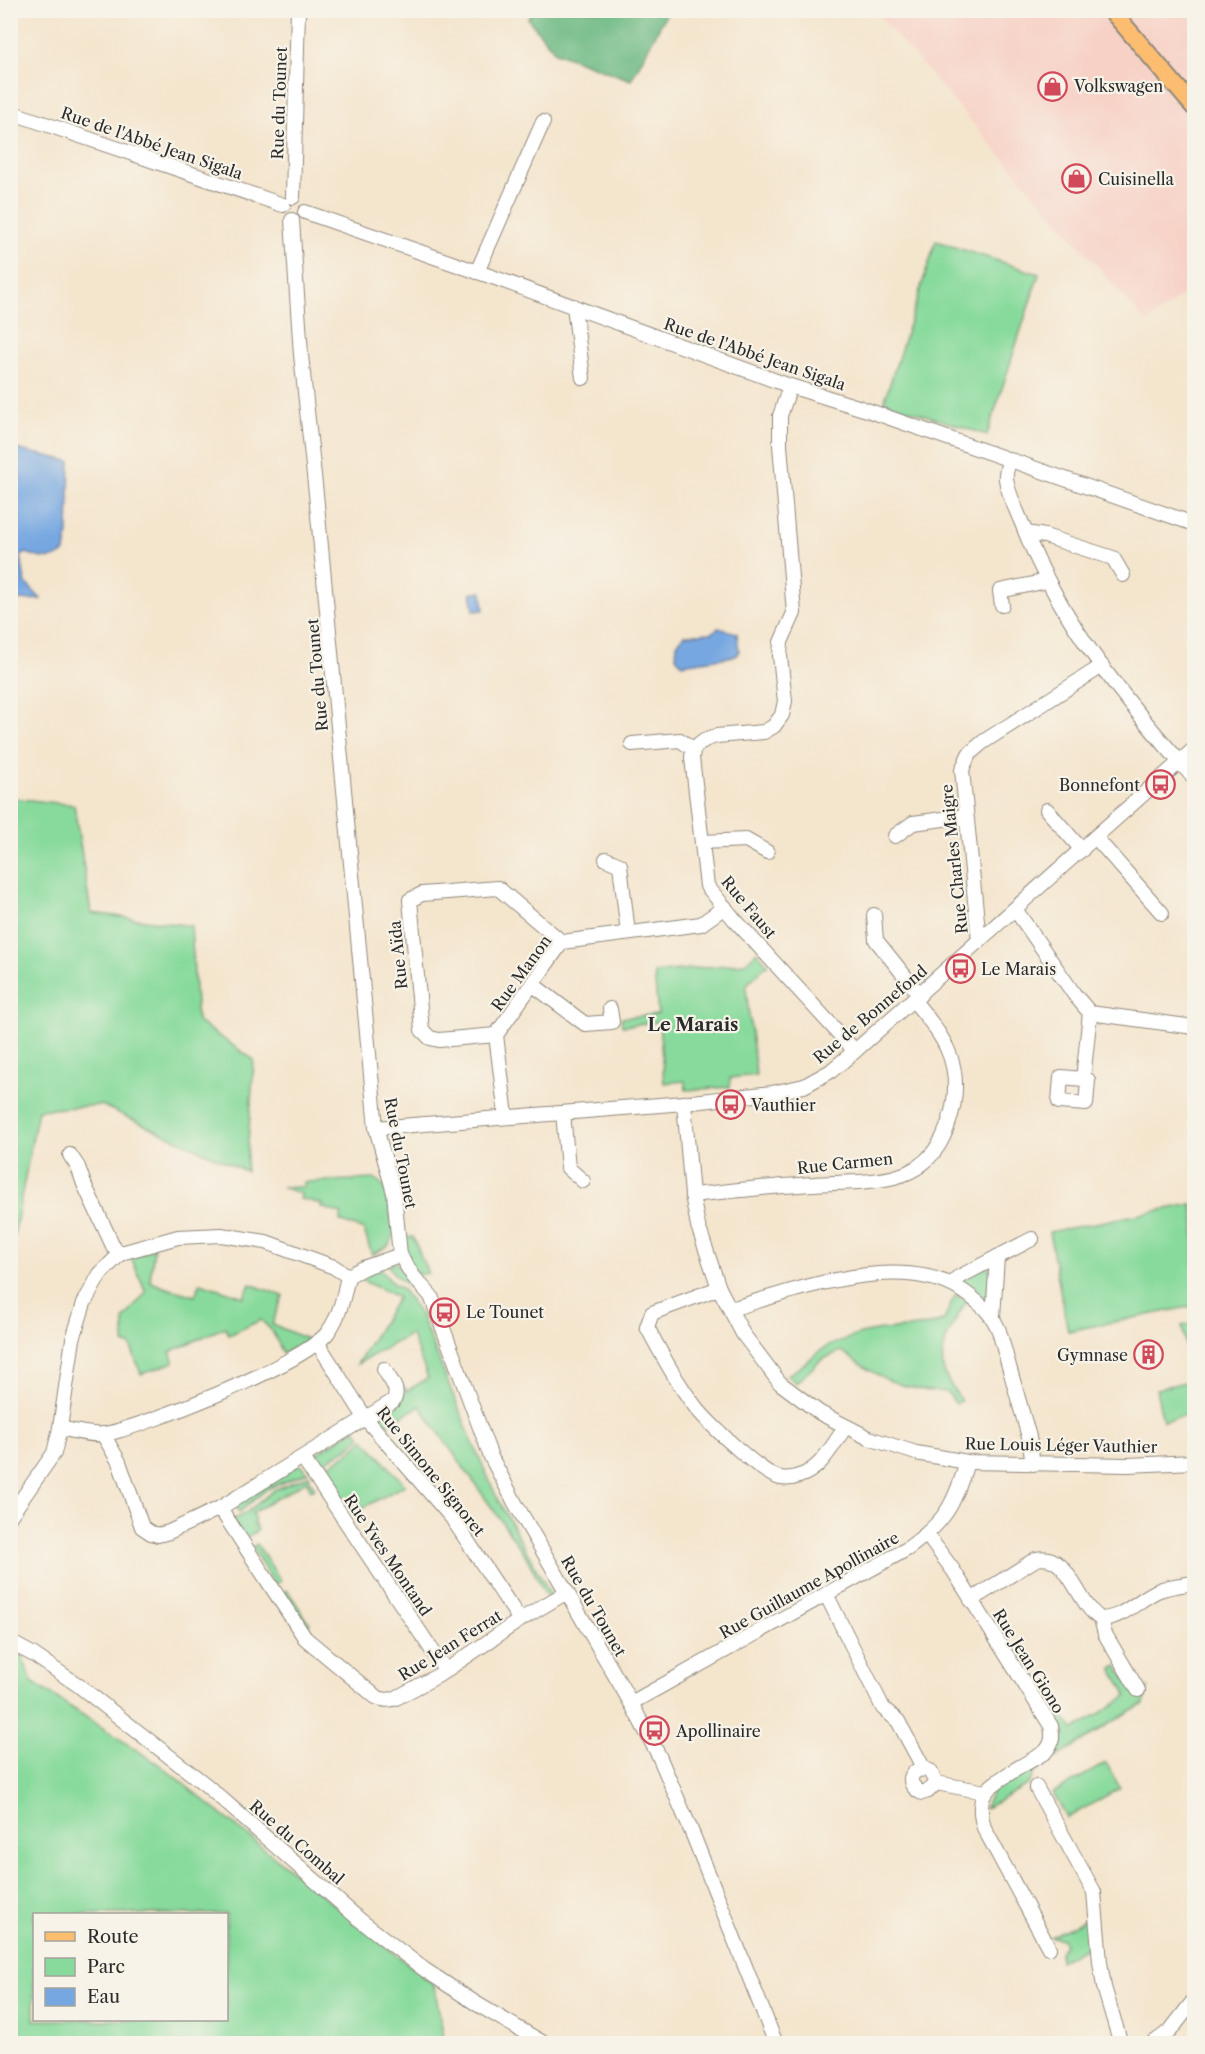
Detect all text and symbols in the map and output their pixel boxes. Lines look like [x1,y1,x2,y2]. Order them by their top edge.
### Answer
street label: Rue du Tounet [267,46,291,160]
shop icon: Volkswagen [1037,70,1069,102]
place label: Volkswagen [1073,76,1163,96]
street label: Rue de l'Abbé Jean Sigala [58,102,246,184]
shop icon: Cuisinella [1061,163,1093,195]
place label: Cuisinella [1098,169,1174,189]
street label: Rue de l'Abbé Jean Sigala [661,313,849,395]
street label: Rue du Tounet [302,618,332,732]
bus stop icon: Bonnefont [1145,769,1177,801]
place label: Bonnefont [1059,775,1140,795]
street label: Rue Charles Maigre [936,783,972,935]
street label: Rue Faust [717,872,781,943]
street label: Rue Aïda [384,919,412,990]
street label: Rue Manon [487,931,555,1015]
bus stop icon: Le Marais [944,953,976,985]
place label: Le Marais [981,959,1056,979]
street label: Rue de Bonnefond [809,960,931,1068]
district label: Le Marais [648,1014,738,1036]
bus stop icon: Vauthier [714,1089,746,1121]
place label: Vauthier [750,1095,816,1115]
street label: Rue du Tounet [380,1096,422,1211]
street label: Rue Carmen [796,1148,894,1178]
bus stop icon: Le Tounet [429,1296,461,1328]
place label: Le Tounet [466,1302,544,1322]
building icon: Gymnase [1133,1339,1165,1371]
place label: Gymnase [1057,1345,1128,1365]
street label: Rue Simone Signoret [373,1402,490,1540]
street label: Rue Louis Léger Vauthier [965,1433,1158,1457]
street label: Rue Yves Montand [340,1490,436,1620]
street label: Rue Guillaume Apollinaire [716,1527,902,1643]
street label: Rue du Tounet [557,1552,631,1660]
street label: Rue Jean Ferrat [395,1605,506,1685]
street label: Rue Jean Giono [989,1605,1069,1717]
bus stop icon: Apollinaire [639,1715,671,1747]
place label: Apollinaire [675,1721,761,1741]
street label: Rue du Combal [246,1796,348,1889]
legend [33,1913,228,2021]
text: Route [87,1926,139,1948]
text: Parc [87,1956,125,1978]
text: Eau [87,1986,120,2008]

